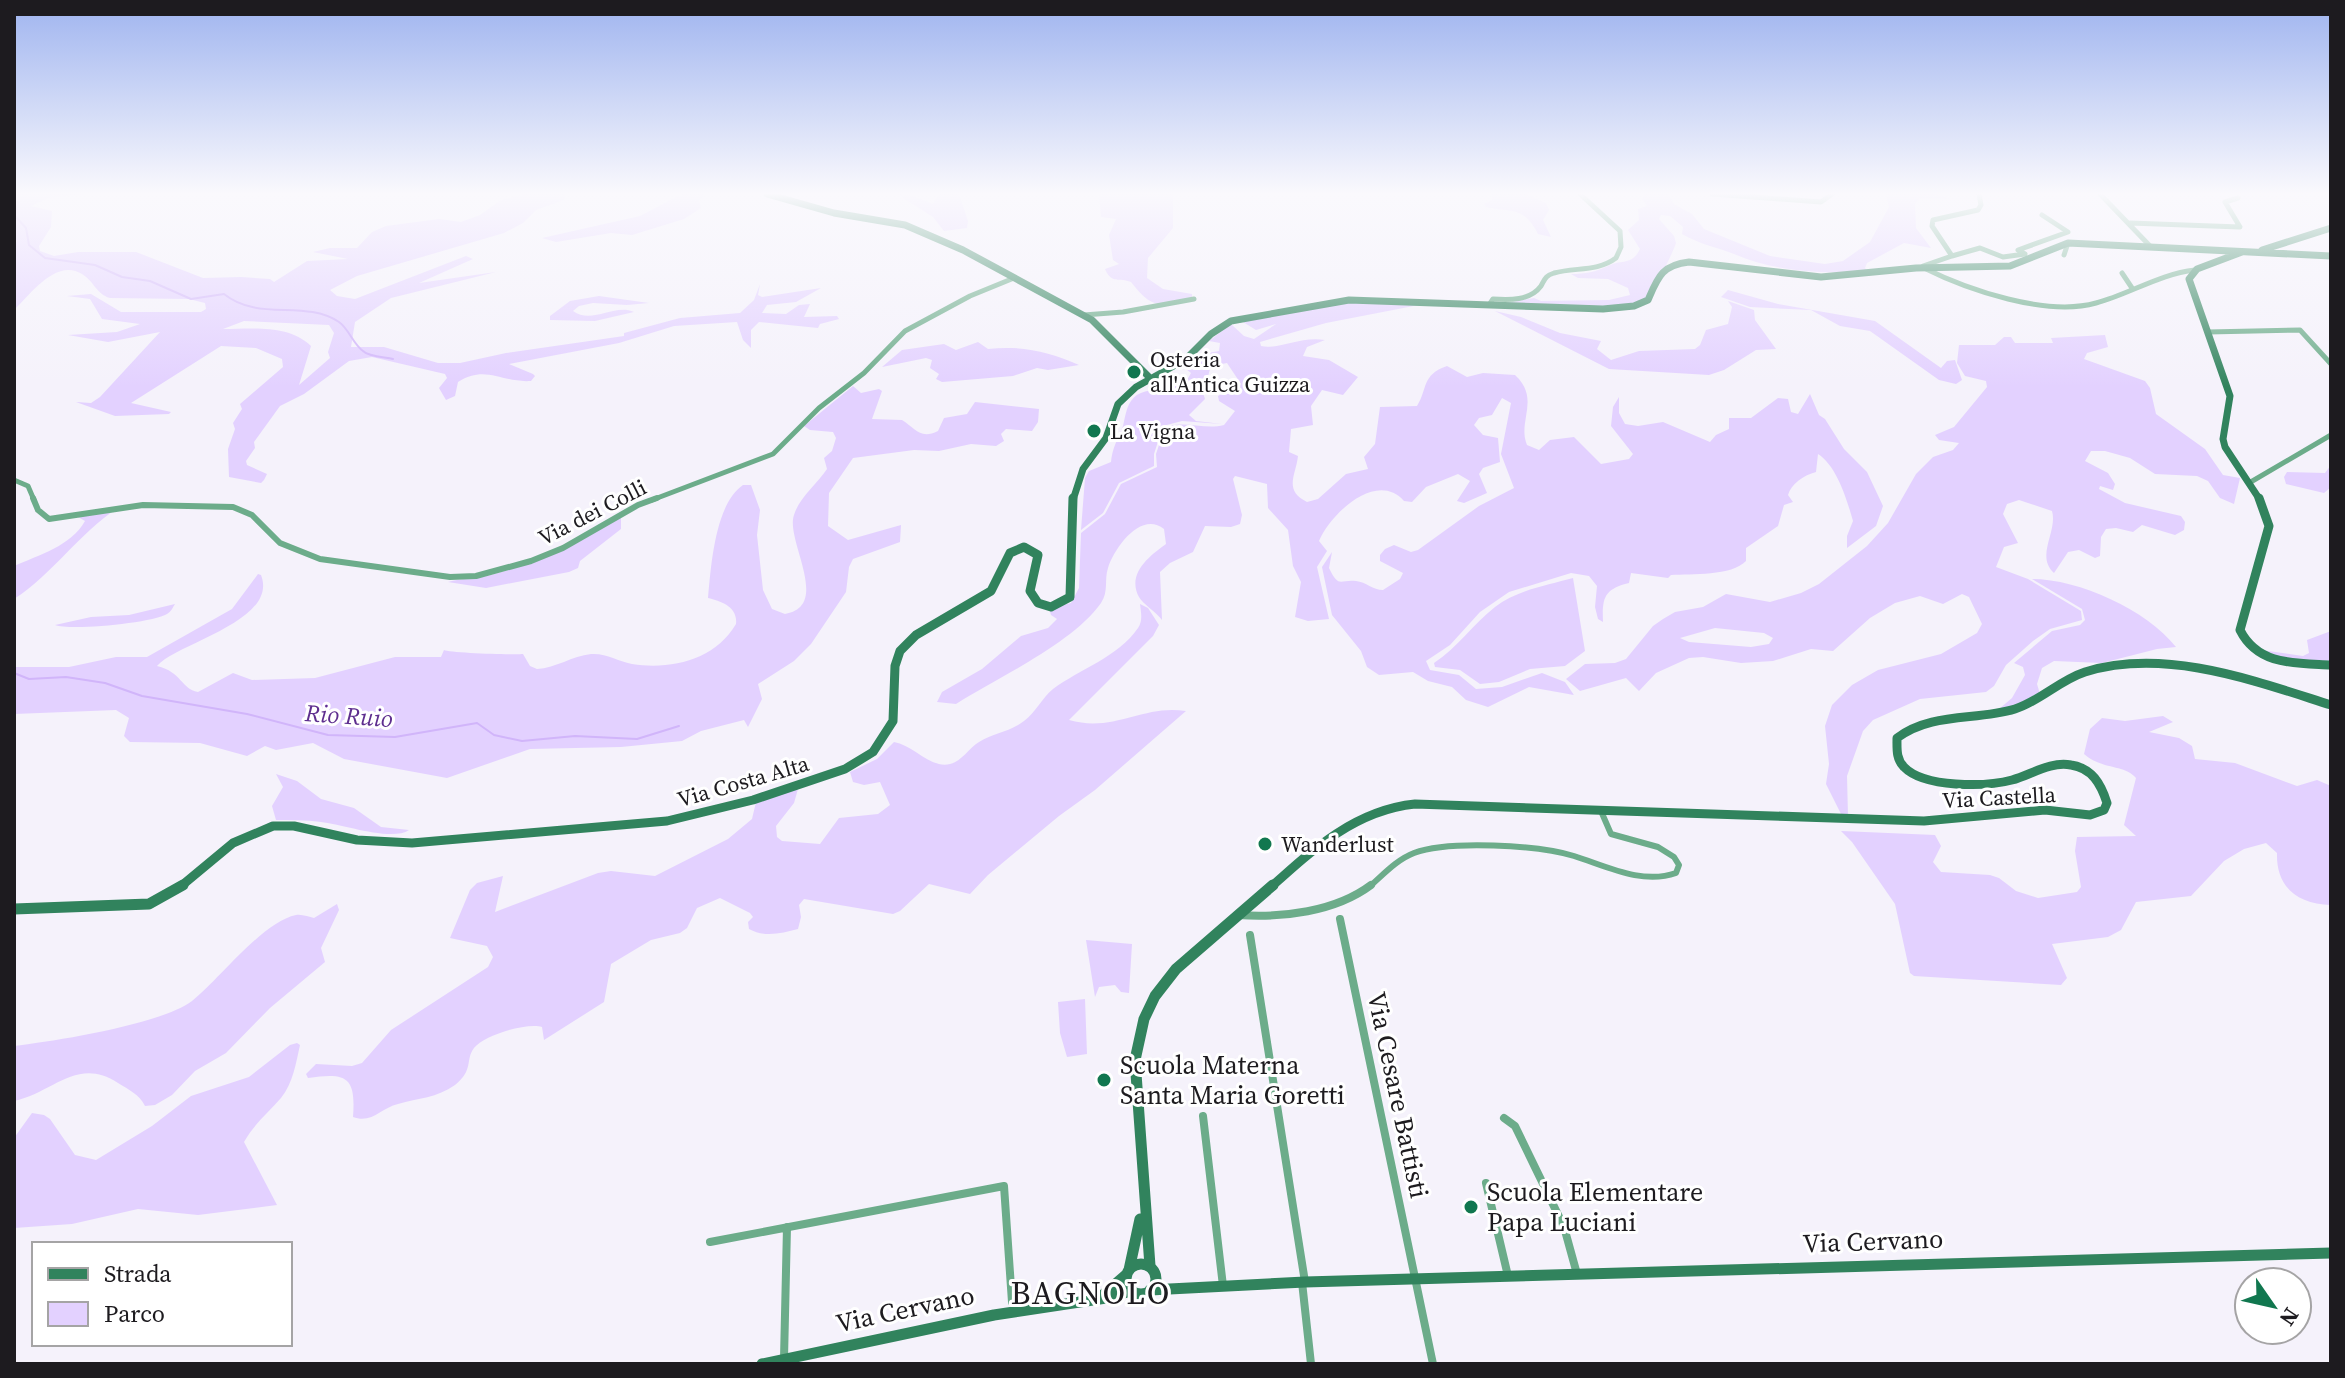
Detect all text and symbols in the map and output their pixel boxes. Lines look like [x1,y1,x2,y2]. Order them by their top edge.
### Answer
place label: Osteria all'Antica Guizza [1150,344,1311,399]
marker: Osteria all'Antica Guizza [1125,363,1143,381]
place label: La Vigna [1110,416,1196,446]
marker: La Vigna [1085,422,1103,440]
street label: Via dei Colli [533,472,651,552]
water label: Rio Ruio [303,696,394,735]
street label: Via Costa Alta [674,748,813,814]
street label: Via Castella [1941,779,2057,815]
place label: Wanderlust [1281,829,1395,859]
marker: Wanderlust [1256,835,1274,853]
street label: Via Cesare Battisti [1359,989,1437,1201]
place label: Scuola Materna Santa Maria Goretti [1120,1047,1345,1113]
marker: Scuola Materna Santa Maria Goretti [1095,1071,1113,1089]
place label: Scuola Elementare Papa Luciani [1487,1174,1703,1240]
marker: Scuola Elementare Papa Luciani [1462,1198,1480,1216]
street label: Via Cervano [1802,1221,1944,1261]
legend [32,1242,292,1346]
text: Strada [104,1257,172,1290]
north arrow [2233,1266,2313,1346]
district label: BAGNOLO [1011,1271,1171,1315]
street label: Via Cervano [833,1277,977,1341]
text: Parco [104,1297,165,1330]
text: N [2273,1302,2306,1332]

